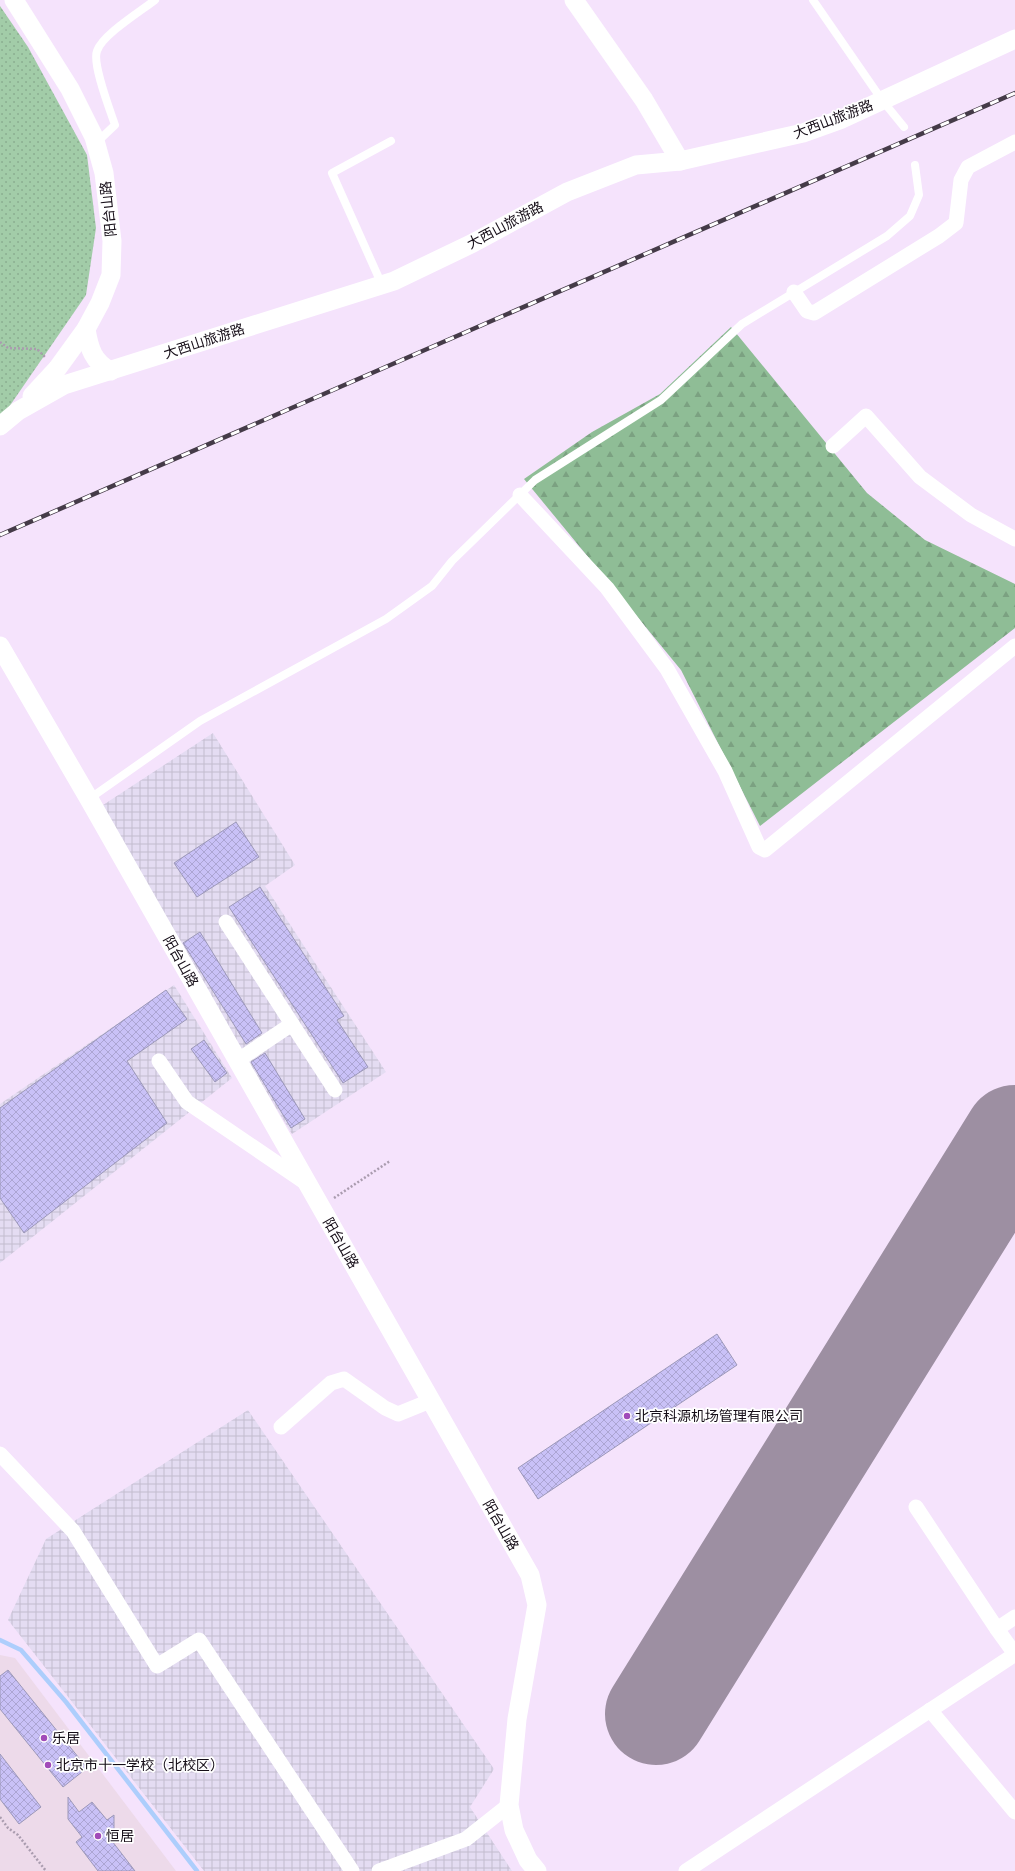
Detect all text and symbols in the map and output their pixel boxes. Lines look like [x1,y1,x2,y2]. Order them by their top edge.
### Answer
street label: 大西山旅游路 [791,96,875,142]
street label: 阳台山路 [96,180,120,238]
street label: 大西山旅游路 [464,197,546,253]
street label: 大西山旅游路 [161,319,247,363]
street label: 阳台山路 [160,932,202,990]
street label: 阳台山路 [319,1214,363,1272]
place label: 北京科源机场管理有限公司 [635,1407,803,1425]
marker: 北京科源机场管理有限公司 [622,1411,632,1421]
street label: 阳台山路 [479,1496,523,1554]
place label: 乐居 [52,1729,80,1747]
marker: 乐居 [39,1733,49,1743]
place label: 北京市十一学校（北校区） [56,1756,224,1774]
marker: 北京市十一学校（北校区） [43,1760,53,1770]
place label: 恒居 [106,1827,134,1845]
marker: 恒居 [93,1831,103,1841]

